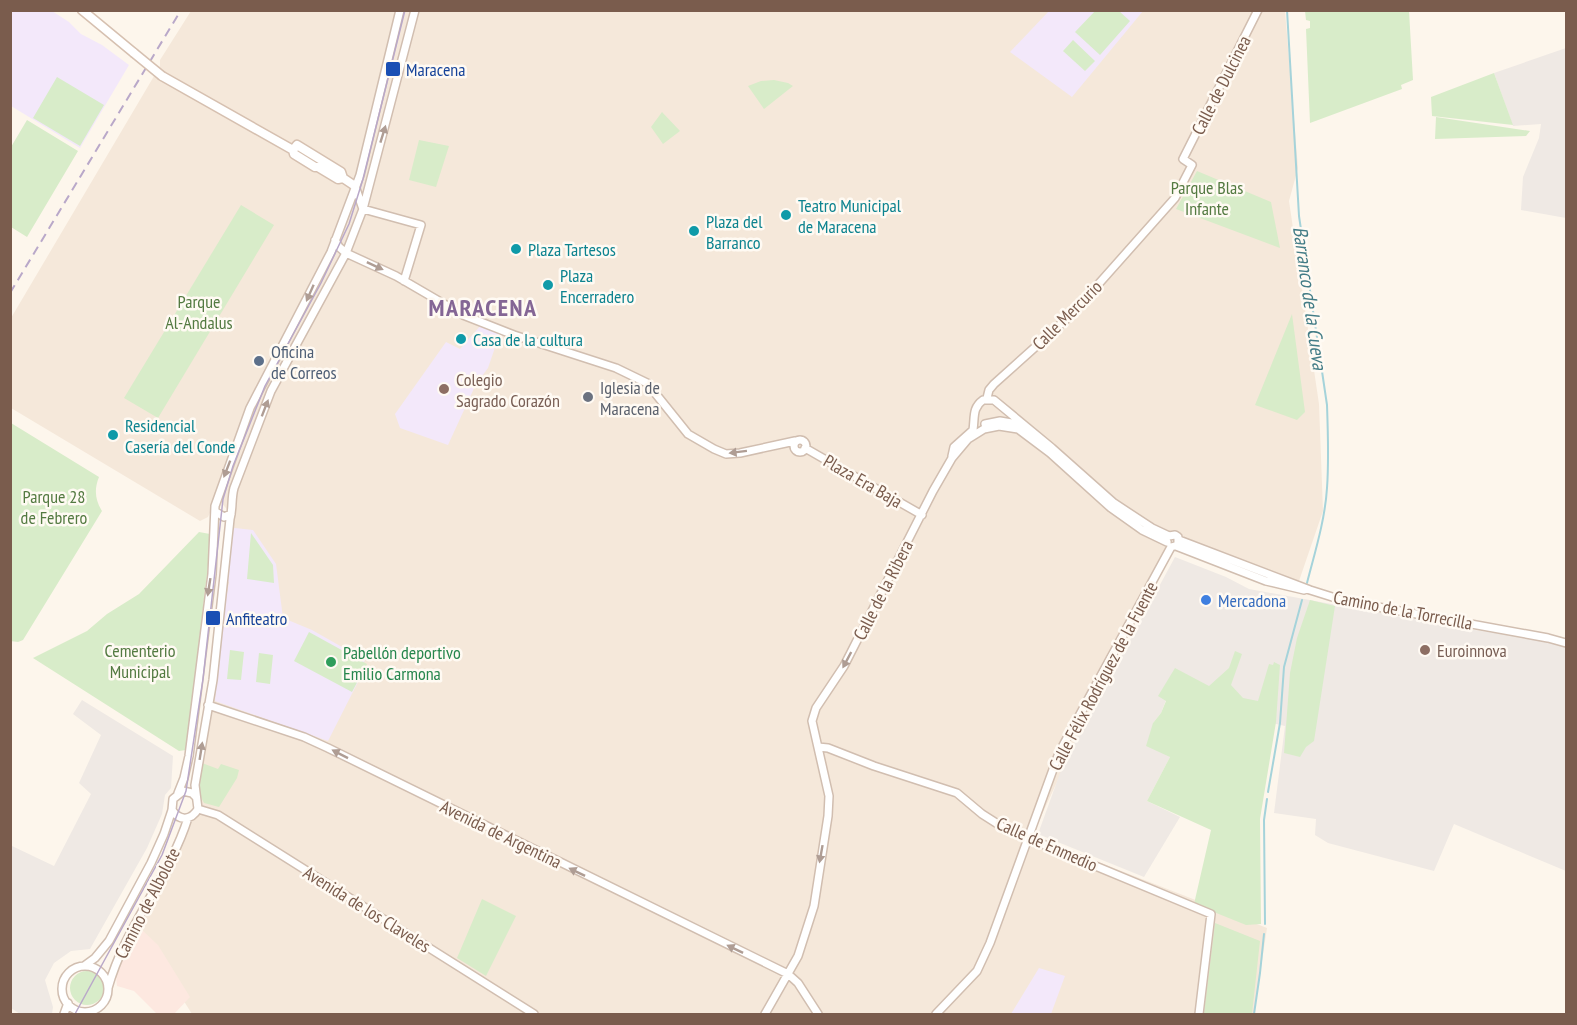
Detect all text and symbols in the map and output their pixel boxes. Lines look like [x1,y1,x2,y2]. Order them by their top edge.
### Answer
street label: Calle de Dulcinea [1186,32,1256,138]
place label: Maracena [406,58,465,81]
marker: Maracena [384,60,402,78]
one-way arrow [379,125,388,143]
park label: Parque Blas Infante [1171,176,1243,220]
place label: Teatro Municipal de Maracena [798,194,902,238]
marker: Teatro Municipal de Maracena [779,208,793,222]
place label: Plaza del Barranco [706,210,763,254]
marker: Plaza del Barranco [687,224,701,238]
water label: Barranco de la Cueva [1287,225,1333,372]
place label: Plaza Tartesos [528,238,616,261]
marker: Plaza Tartesos [509,242,523,256]
one-way arrow [366,262,383,271]
place label: Plaza Encerradero [560,264,634,308]
street label: Calle Mercurio [1027,275,1107,355]
marker: Plaza Encerradero [541,278,555,292]
one-way arrow [306,285,315,302]
park label: Parque Al-Andalus [165,290,233,334]
district label: MARACENA [429,292,537,323]
place label: Casa de la cultura [473,328,583,351]
marker: Casa de la cultura [454,332,468,346]
place label: Oficina de Correos [271,340,337,384]
marker: Oficina de Correos [252,354,266,368]
place label: Colegio Sagrado Corazón [456,368,560,412]
place label: Iglesia de Maracena [600,376,660,420]
marker: Colegio Sagrado Corazón [437,382,451,396]
marker: Iglesia de Maracena [581,390,595,404]
one-way arrow [260,399,270,417]
place label: Residencial Casería del Conde [125,414,235,458]
marker: Residencial Casería del Conde [106,428,120,442]
one-way arrow [728,448,747,457]
street label: Plaza Era Baja [819,449,907,513]
one-way arrow [222,460,231,478]
park label: Parque 28 de Febrero [21,485,88,529]
street label: Calle de la Ribera [848,536,918,644]
one-way arrow [205,578,214,597]
street label: Calle Félix Rodríguez de la Fuente [1043,578,1163,774]
street label: Camino de la Torrecilla [1332,585,1474,635]
place label: Mercadona [1218,589,1286,612]
marker: Mercadona [1199,593,1213,607]
place label: Anfiteatro [226,607,288,630]
marker: Anfiteatro [204,609,222,627]
park label: Cementerio Municipal [104,639,176,683]
place label: Euroinnova [1437,639,1507,662]
place label: Pabellón deportivo Emilio Carmona [343,641,461,685]
marker: Euroinnova [1418,643,1432,657]
one-way arrow [842,652,852,669]
marker: Pabellón deportivo Emilio Carmona [324,655,338,669]
one-way arrow [196,741,205,760]
one-way arrow [331,750,349,760]
street label: Avenida de Argentina [437,795,565,873]
street label: Calle de Enmedio [993,811,1101,877]
street label: Camino de Albolote [109,844,185,962]
one-way arrow [817,845,826,864]
street label: Avenida de los Claveles [299,861,435,957]
one-way arrow [569,867,586,877]
one-way arrow [727,944,744,954]

